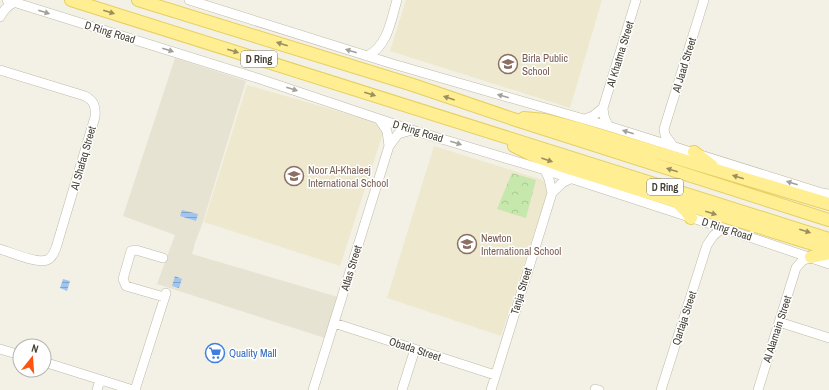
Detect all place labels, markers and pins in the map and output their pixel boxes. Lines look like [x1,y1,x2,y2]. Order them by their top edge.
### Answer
place label: Birla Public School [522,51,569,78]
school or university icon: Birla Public School [497,53,519,75]
place label: Noor Al-Khaleej International School [308,163,388,190]
school or university icon: Noor Al-Khaleej International School [283,165,305,187]
place label: Newton International School [481,231,561,258]
school or university icon: Newton International School [456,233,478,255]
supermarket icon: Quality Mall [204,342,226,364]
place label: Quality Mall [229,346,277,360]

